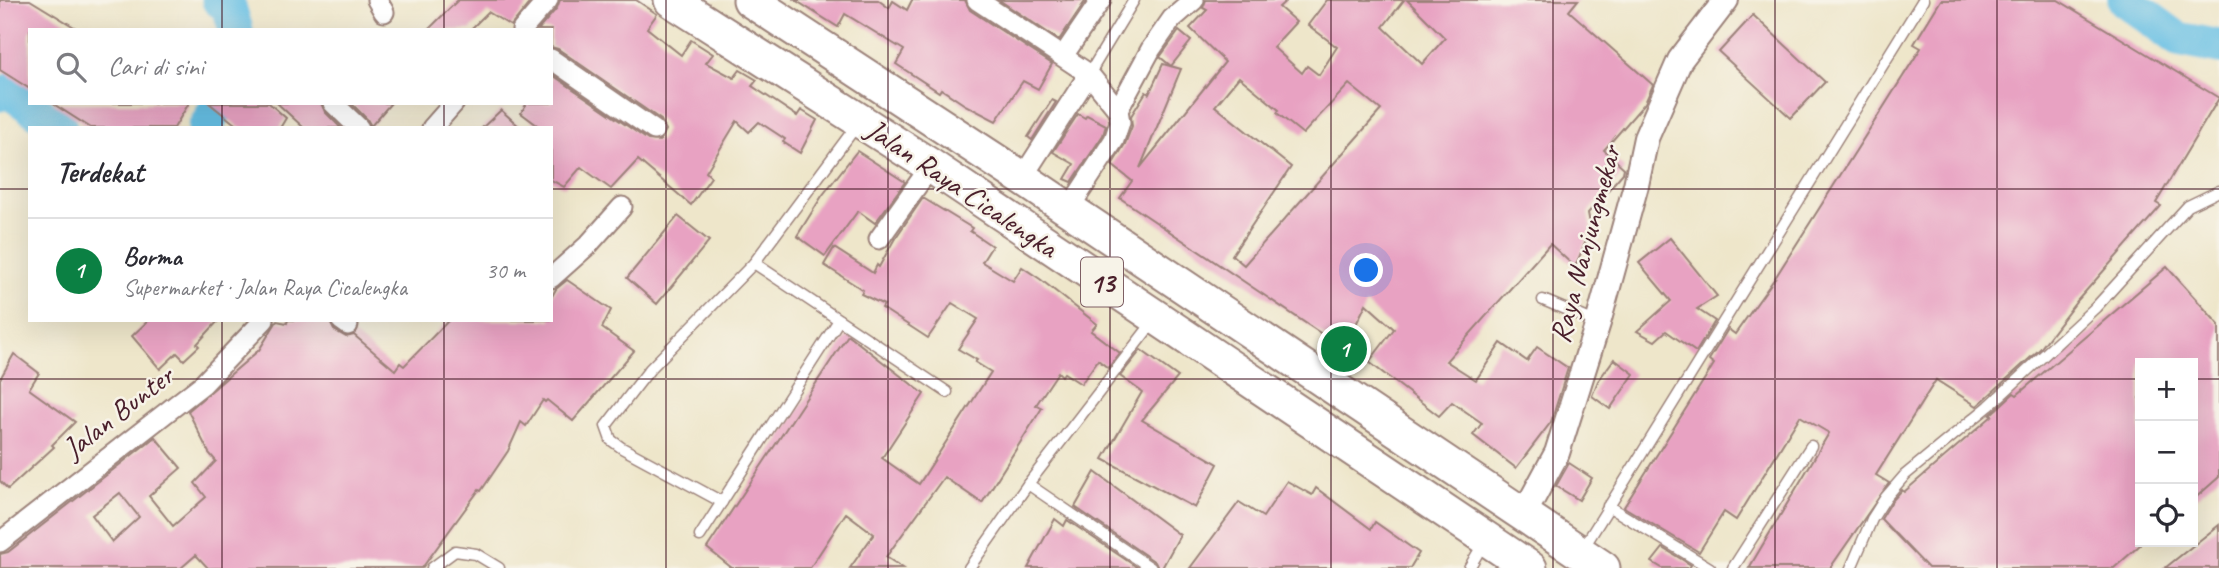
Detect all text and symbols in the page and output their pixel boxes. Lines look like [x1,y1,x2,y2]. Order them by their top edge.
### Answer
search box [28,28,553,105]
icon: search [52,48,90,86]
text: Cari di sini [108,50,204,83]
street label: Jalan Raya Cicalengka [857,109,1067,267]
street label: Raya Nanjungmekar [1540,139,1630,347]
text: Terdekat [56,153,144,191]
text: Borma [123,240,182,273]
your location [1349,253,1383,287]
text: 1 [74,256,84,285]
text: 30 m [486,256,525,285]
road number: 13 [1081,258,1123,306]
text: Supermarket · Jalan Raya Cicalengka [123,273,407,302]
pin: 1 [1321,323,1367,375]
street label: Jalan Bunter [53,356,183,468]
map controls [2135,358,2198,547]
button: + [2135,358,2198,421]
button: − [2135,421,2198,484]
button: locate [2135,484,2198,547]

